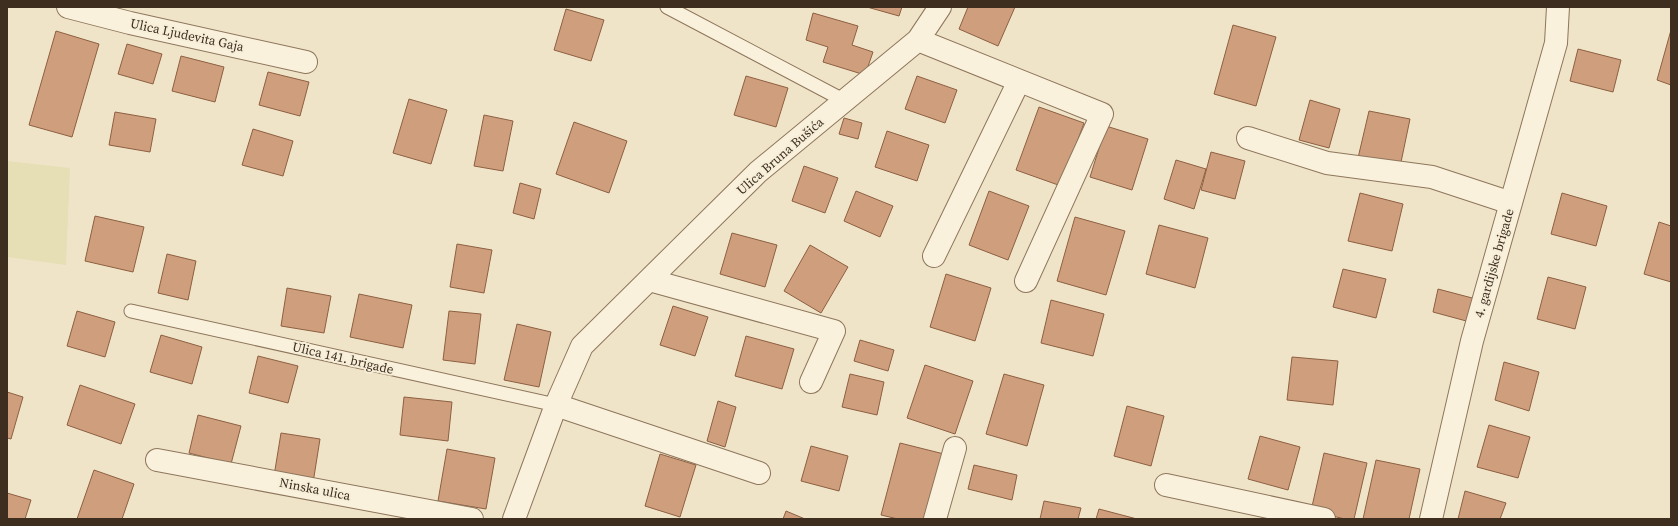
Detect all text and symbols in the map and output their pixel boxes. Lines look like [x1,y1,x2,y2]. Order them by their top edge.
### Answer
street label: Ulica Ljudevita Gaja [129,15,246,55]
street label: Ulica Bruna Bušića [733,113,827,198]
street label: 4. gardijske brigade [1470,206,1518,319]
street label: Ulica 141. brigade [291,338,396,378]
street label: Ninska ulica [278,474,352,504]

